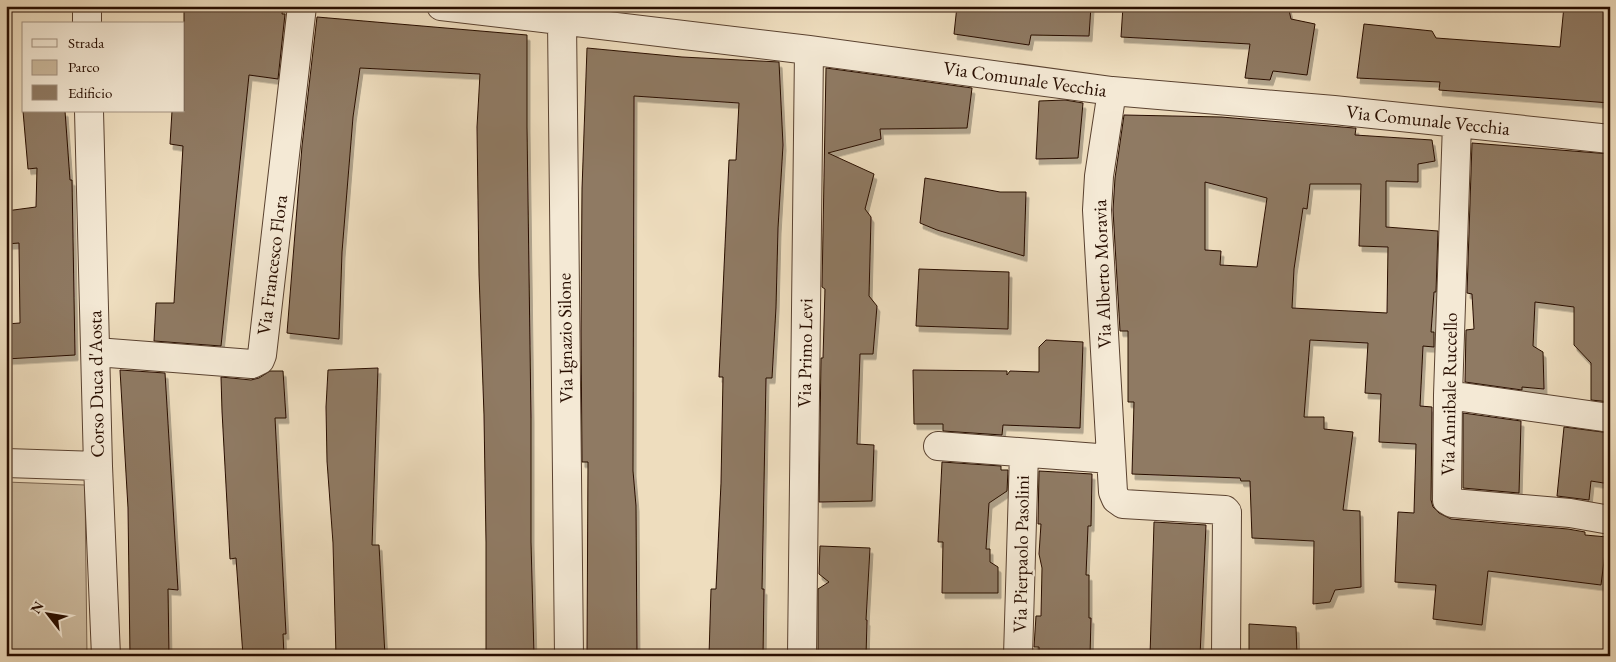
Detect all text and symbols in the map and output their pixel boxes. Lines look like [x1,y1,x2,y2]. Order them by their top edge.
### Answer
legend [22,22,185,112]
text: Strada [68,33,104,52]
street label: Via Comunale Vecchia [942,55,1109,103]
text: Parco [68,57,100,76]
text: Edificio [68,83,112,102]
street label: Via Comunale Vecchia [1345,99,1512,141]
street label: Via Francesco Flora [251,193,293,337]
street label: Via Alberto Moravia [1087,199,1117,349]
street label: Via Ignazio Silone [551,273,579,403]
street label: Via Primo Levi [792,298,818,408]
street label: Corso Duca d'Aosta [82,310,110,458]
street label: Via Annibale Ruccello [1435,312,1463,476]
street label: Via Pierpaolo Pasolini [1007,475,1035,633]
north arrow [22,590,72,640]
text: N [26,597,48,617]

